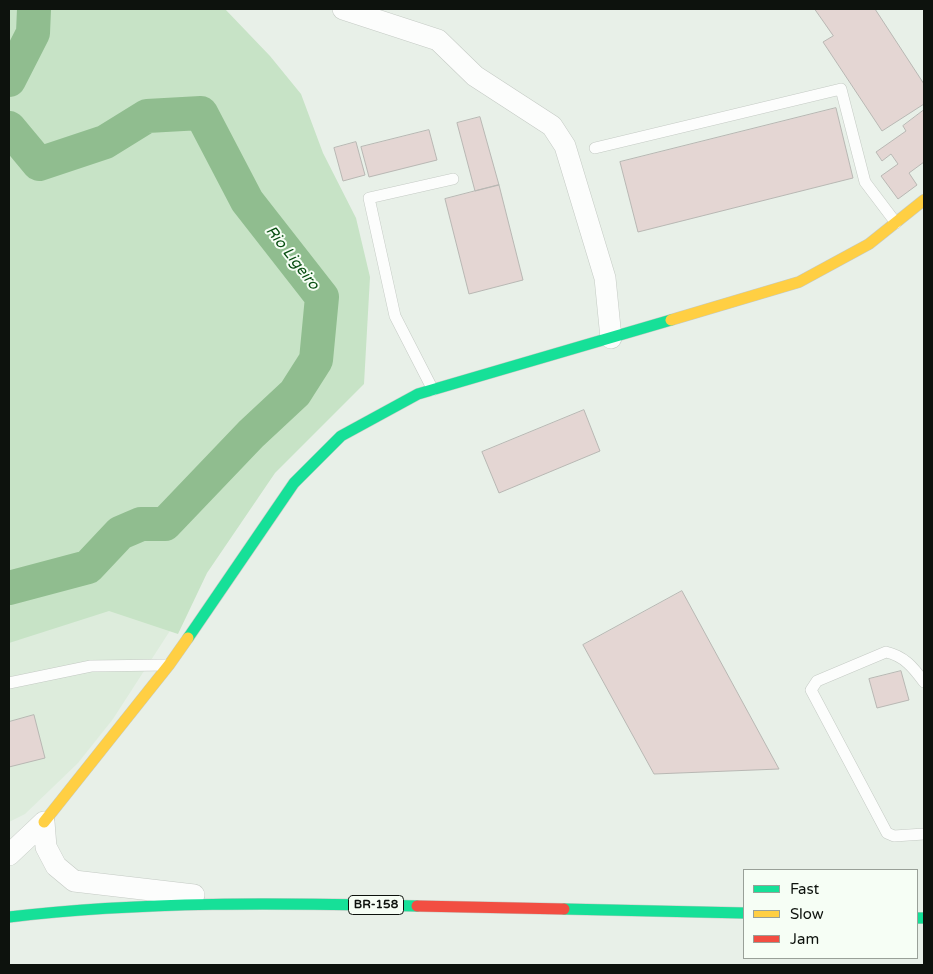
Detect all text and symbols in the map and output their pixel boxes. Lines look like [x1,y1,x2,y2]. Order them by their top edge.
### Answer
water label: Rio Ligeiro [261,222,323,294]
legend [743,869,918,959]
text: Fast [790,880,819,898]
road number: BR-158 [348,896,404,914]
text: Slow [790,905,824,923]
text: Jam [790,930,819,948]

